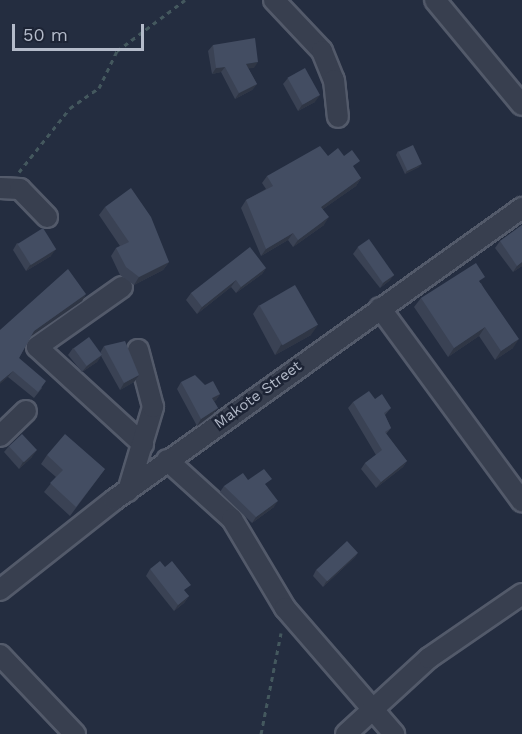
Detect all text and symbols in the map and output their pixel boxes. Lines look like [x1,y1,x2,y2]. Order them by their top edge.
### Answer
scale bar [15,12,147,50]
text: 50 m [23,24,68,45]
street label: Makote Street [211,357,305,433]

